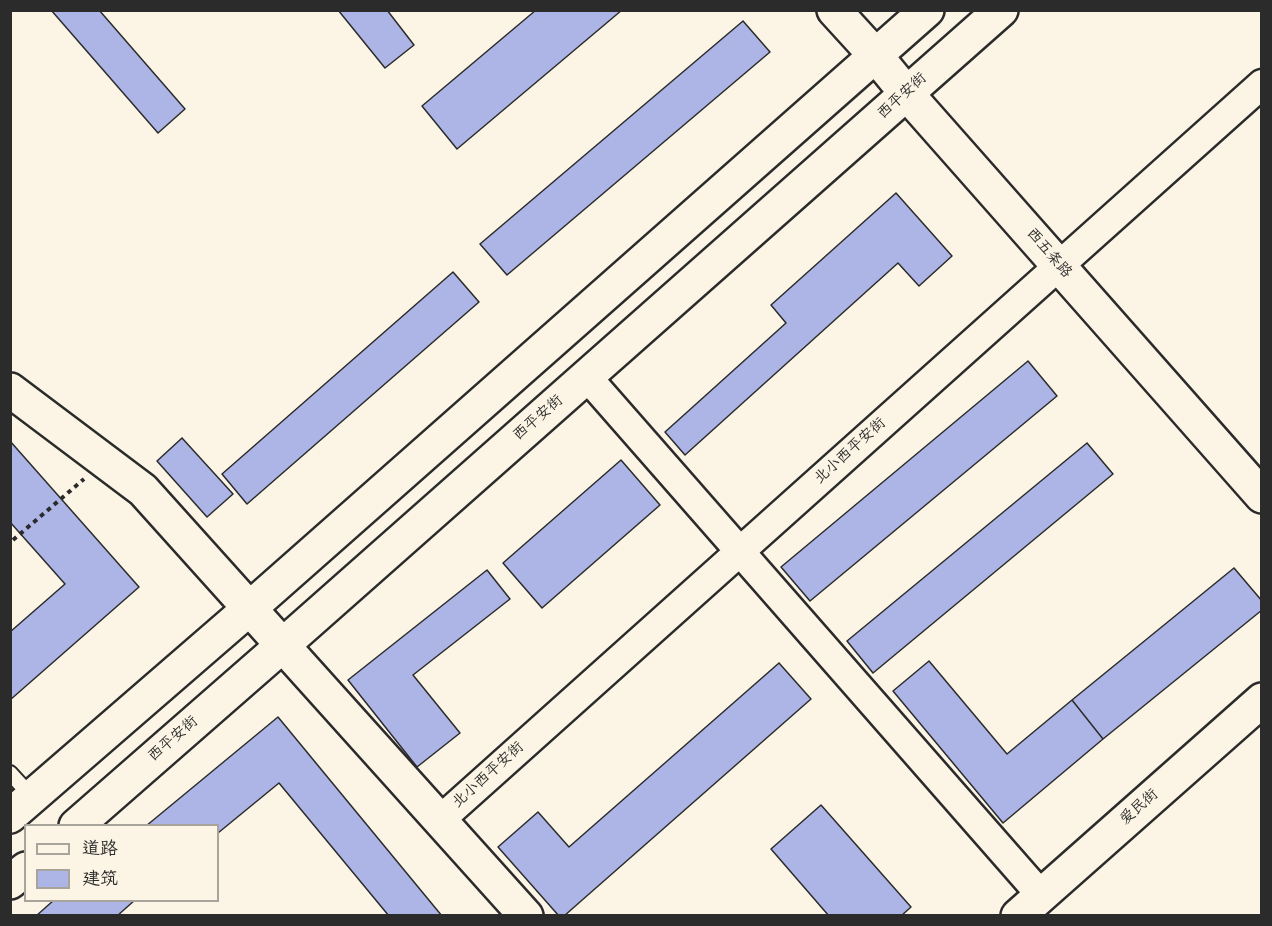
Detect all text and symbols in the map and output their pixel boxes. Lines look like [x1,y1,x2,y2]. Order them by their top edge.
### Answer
street label: 西平安街 [875,70,931,124]
street label: 西五条路 [1022,225,1074,283]
street label: 西平安街 [510,393,568,445]
street label: 北小西平安街 [812,415,890,489]
street label: 西平安街 [145,714,203,766]
street label: 北小西平安街 [450,739,528,813]
street label: 爱民街 [1117,786,1163,830]
legend [24,824,219,902]
text: 道路 [82,835,118,864]
text: 建筑 [82,865,118,894]

